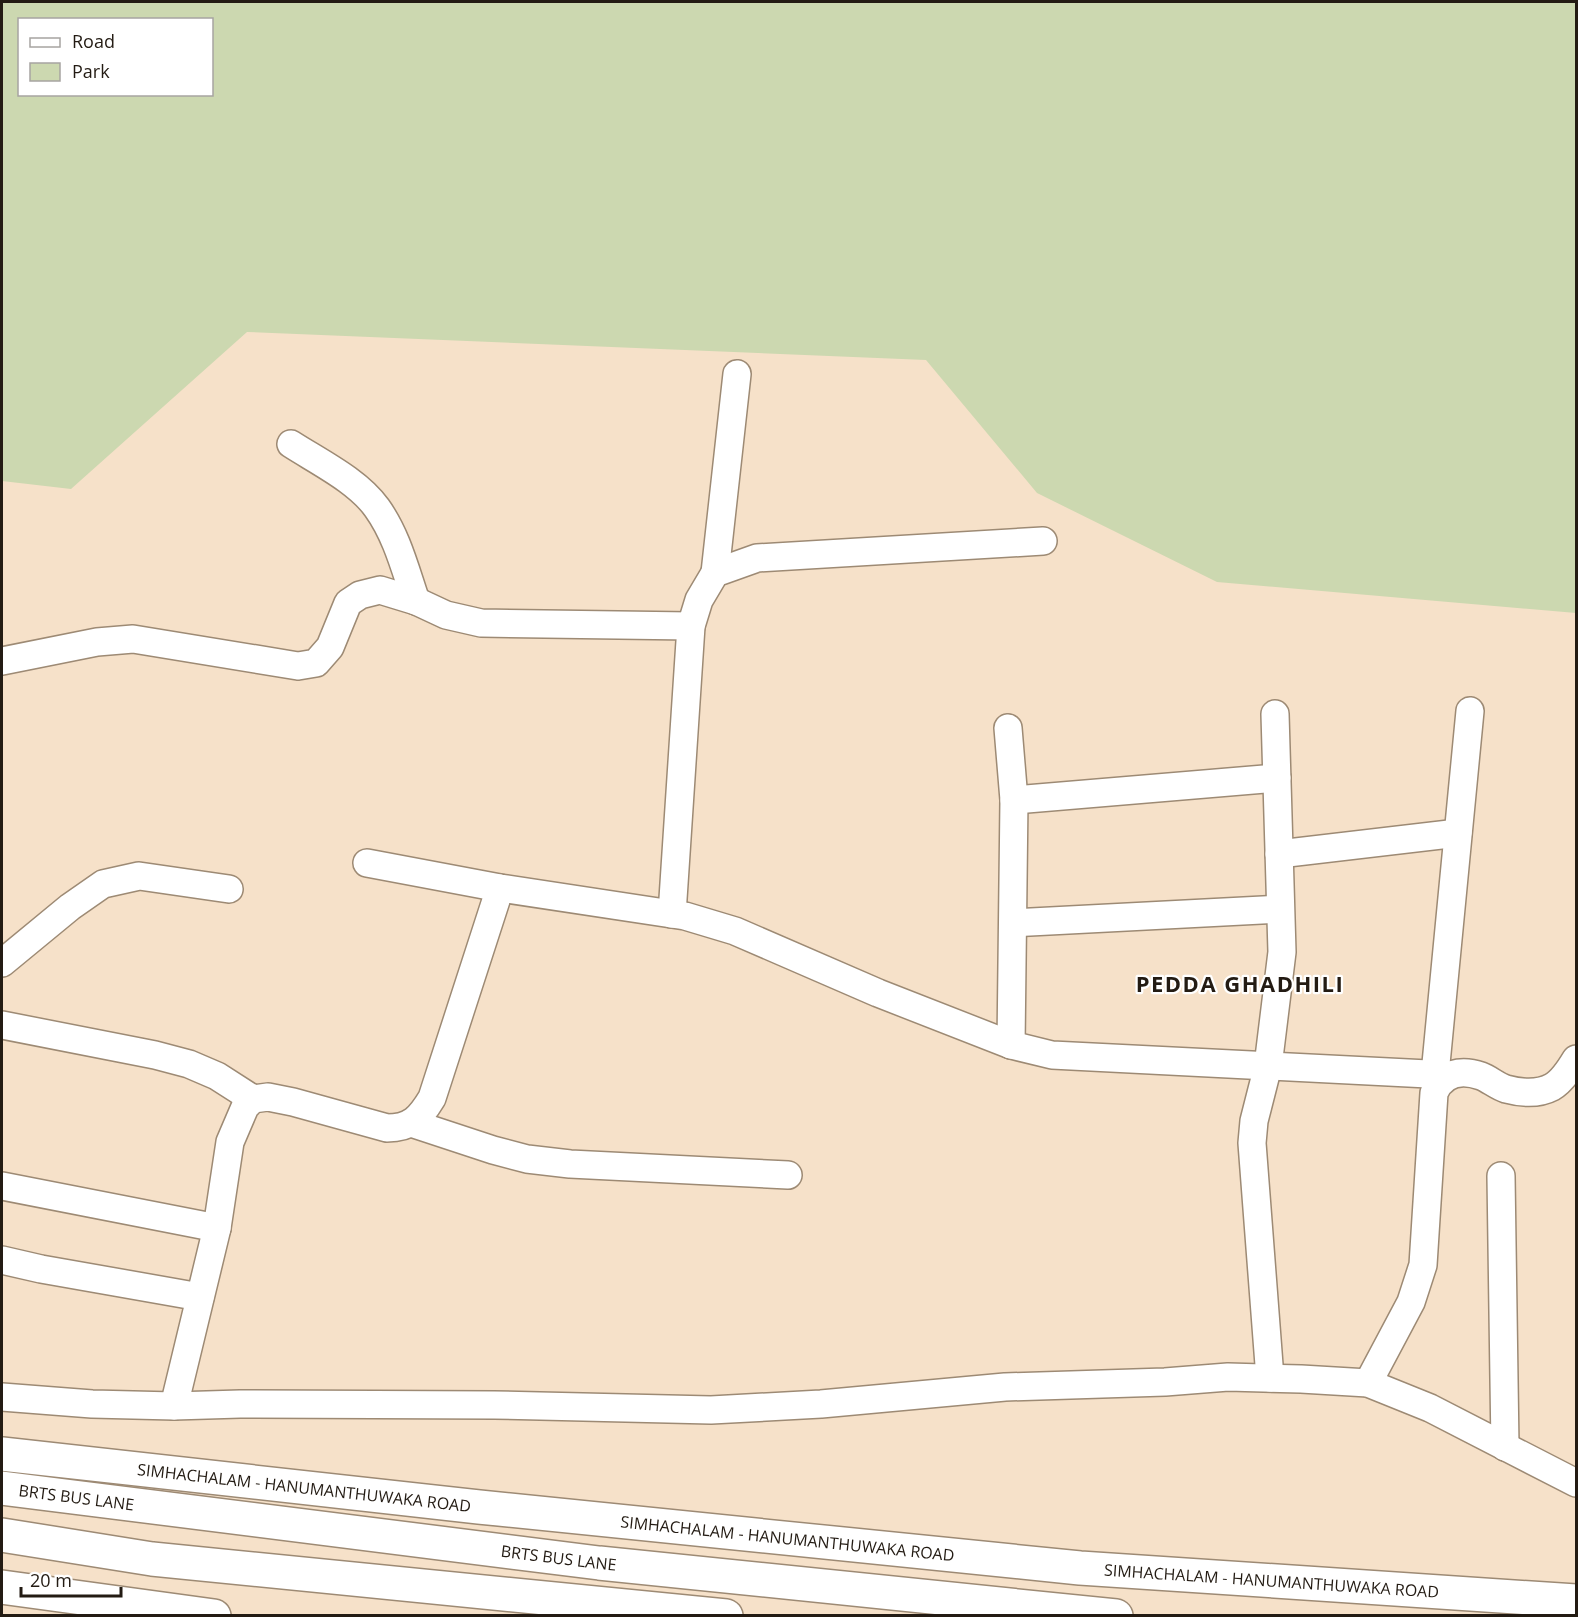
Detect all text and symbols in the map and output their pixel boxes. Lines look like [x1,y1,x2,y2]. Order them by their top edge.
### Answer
legend [18,18,213,96]
text: Road [72,29,115,53]
text: Park [72,59,110,83]
district label: PEDDA GHADHILI [1136,968,1344,998]
street label: SIMHACHALAM - HANUMANTHUWAKA ROAD [136,1458,472,1517]
street label: BRTS BUS LANE [17,1479,136,1516]
street label: SIMHACHALAM - HANUMANTHUWAKA ROAD [620,1510,955,1566]
street label: BRTS BUS LANE [500,1540,618,1576]
street label: SIMHACHALAM - HANUMANTHUWAKA ROAD [1103,1559,1440,1603]
scale bar [21,1560,122,1598]
text: 20 m [30,1568,72,1592]

